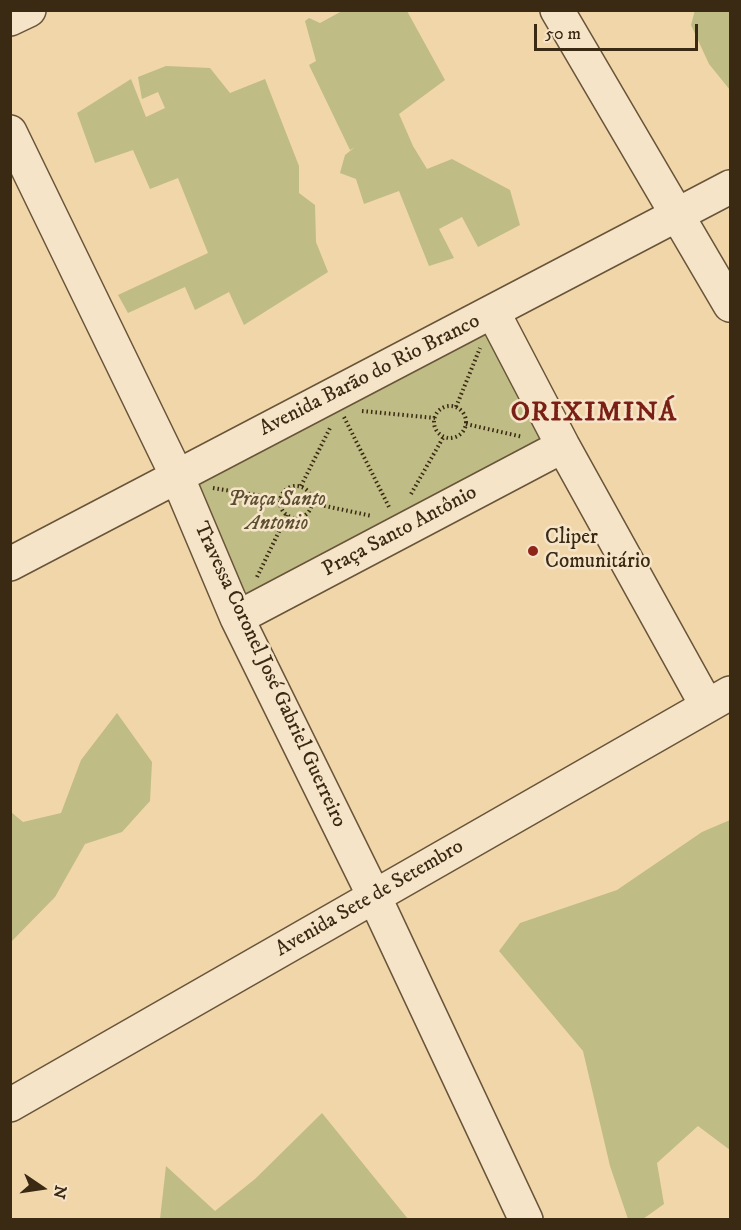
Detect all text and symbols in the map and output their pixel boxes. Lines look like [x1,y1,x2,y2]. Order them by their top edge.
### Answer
scale bar [537,12,700,50]
text: 50 m [545,23,581,45]
street label: Avenida Barão do Rio Branco [256,309,484,443]
district label: ORIXIMINÁ [511,398,677,430]
street label: Praça Santo Antônio [318,481,482,583]
park label: Praça Santo Antonio [228,488,326,538]
street label: Travessa Coronel José Gabriel Guerreiro [187,518,351,832]
place label: Cliper Comunitário [545,526,650,576]
marker: Cliper Comunitário [526,544,540,558]
street label: Avenida Sete de Setembro [271,835,469,963]
north arrow [12,1158,72,1218]
text: N [48,1183,71,1201]

